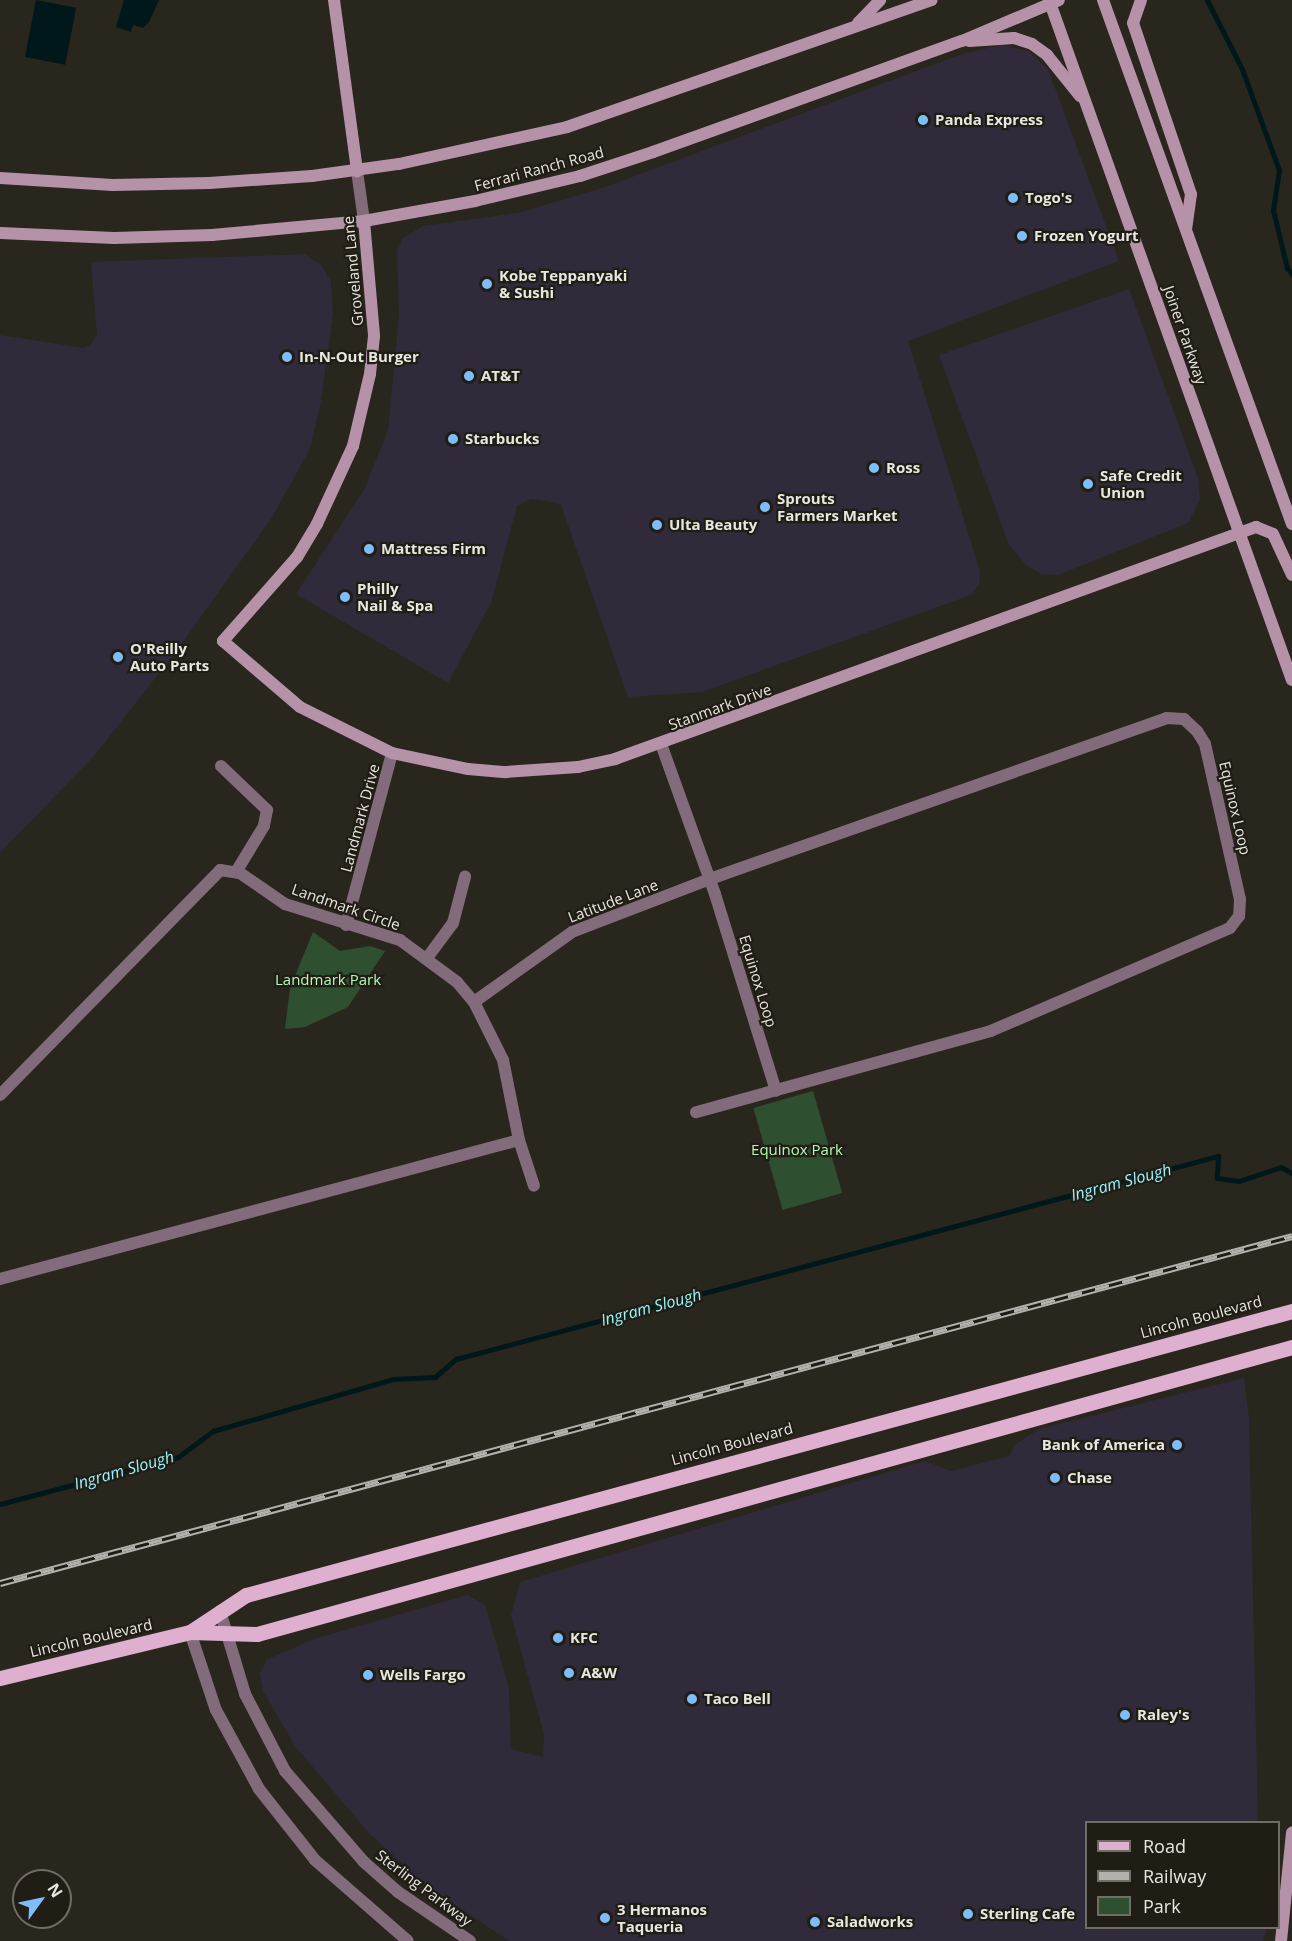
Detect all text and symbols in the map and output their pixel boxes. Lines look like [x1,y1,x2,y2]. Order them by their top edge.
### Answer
place label: Panda Express [935,111,1043,129]
marker: Panda Express [916,113,930,127]
street label: Ferrari Ranch Road [472,143,606,195]
place label: Togo's [1025,189,1072,207]
marker: Togo's [1006,191,1020,205]
street label: Groveland Lane [339,215,367,327]
place label: Frozen Yogurt [1034,227,1139,245]
marker: Frozen Yogurt [1015,229,1029,243]
place label: Kobe Teppanyaki & Sushi [499,266,627,301]
marker: Kobe Teppanyaki & Sushi [480,277,494,291]
street label: Joiner Parkway [1160,283,1210,387]
place label: In-N-Out Burger [299,348,419,366]
marker: In-N-Out Burger [280,350,294,364]
place label: AT&T [481,367,520,385]
marker: AT&T [462,369,476,383]
place label: Starbucks [465,430,539,448]
marker: Starbucks [446,432,460,446]
place label: Ross [886,459,920,477]
marker: Ross [867,461,881,475]
place label: Safe Credit Union [1100,466,1182,501]
marker: Safe Credit Union [1081,477,1095,491]
place label: Sprouts Farmers Market [777,489,898,524]
marker: Sprouts Farmers Market [758,500,772,514]
place label: Ulta Beauty [669,516,757,534]
marker: Ulta Beauty [650,518,664,532]
place label: Mattress Firm [381,540,486,558]
marker: Mattress Firm [362,542,376,556]
place label: Philly Nail & Spa [357,579,433,614]
marker: Philly Nail & Spa [338,590,352,604]
place label: O'Reilly Auto Parts [130,639,209,674]
marker: O'Reilly Auto Parts [111,650,125,664]
street label: Stanmark Drive [666,680,774,734]
street label: Equinox Loop [1215,759,1255,857]
street label: Landmark Drive [337,762,383,874]
street label: Latitude Lane [565,876,661,926]
street label: Landmark Circle [289,880,403,934]
street label: Equinox Loop [735,933,781,1029]
park label: Landmark Park [275,971,381,989]
park label: Equinox Park [751,1141,843,1159]
water label: Ingram Slough [1069,1159,1173,1205]
water label: Ingram Slough [599,1284,703,1330]
street label: Lincoln Boulevard [1138,1292,1264,1342]
street label: Lincoln Boulevard [669,1419,795,1469]
place label: Bank of America [1042,1436,1165,1454]
marker: Bank of America [1170,1438,1184,1452]
water label: Ingram Slough [72,1447,176,1493]
place label: Chase [1067,1469,1112,1487]
marker: Chase [1048,1471,1062,1485]
street label: Lincoln Boulevard [28,1615,154,1661]
place label: KFC [570,1629,598,1647]
marker: KFC [551,1631,565,1645]
place label: A&W [581,1664,617,1682]
place label: Wells Fargo [380,1666,466,1684]
marker: A&W [562,1666,576,1680]
marker: Wells Fargo [361,1668,375,1682]
place label: Taco Bell [704,1690,771,1708]
marker: Taco Bell [685,1692,699,1706]
place label: Raley's [1137,1706,1189,1724]
marker: Raley's [1118,1708,1132,1722]
legend [1085,1821,1280,1929]
text: Road [1143,1834,1186,1858]
street label: Sterling Parkway [372,1846,476,1930]
text: Railway [1143,1864,1206,1888]
north arrow [12,1869,72,1929]
text: N [43,1879,68,1902]
text: Park [1143,1894,1181,1918]
place label: 3 Hermanos Taqueria [617,1900,707,1935]
place label: Sterling Cafe [980,1905,1075,1923]
marker: Sterling Cafe [961,1907,975,1921]
marker: 3 Hermanos Taqueria [598,1911,612,1925]
place label: Saladworks [827,1913,913,1931]
marker: Saladworks [808,1915,822,1929]

